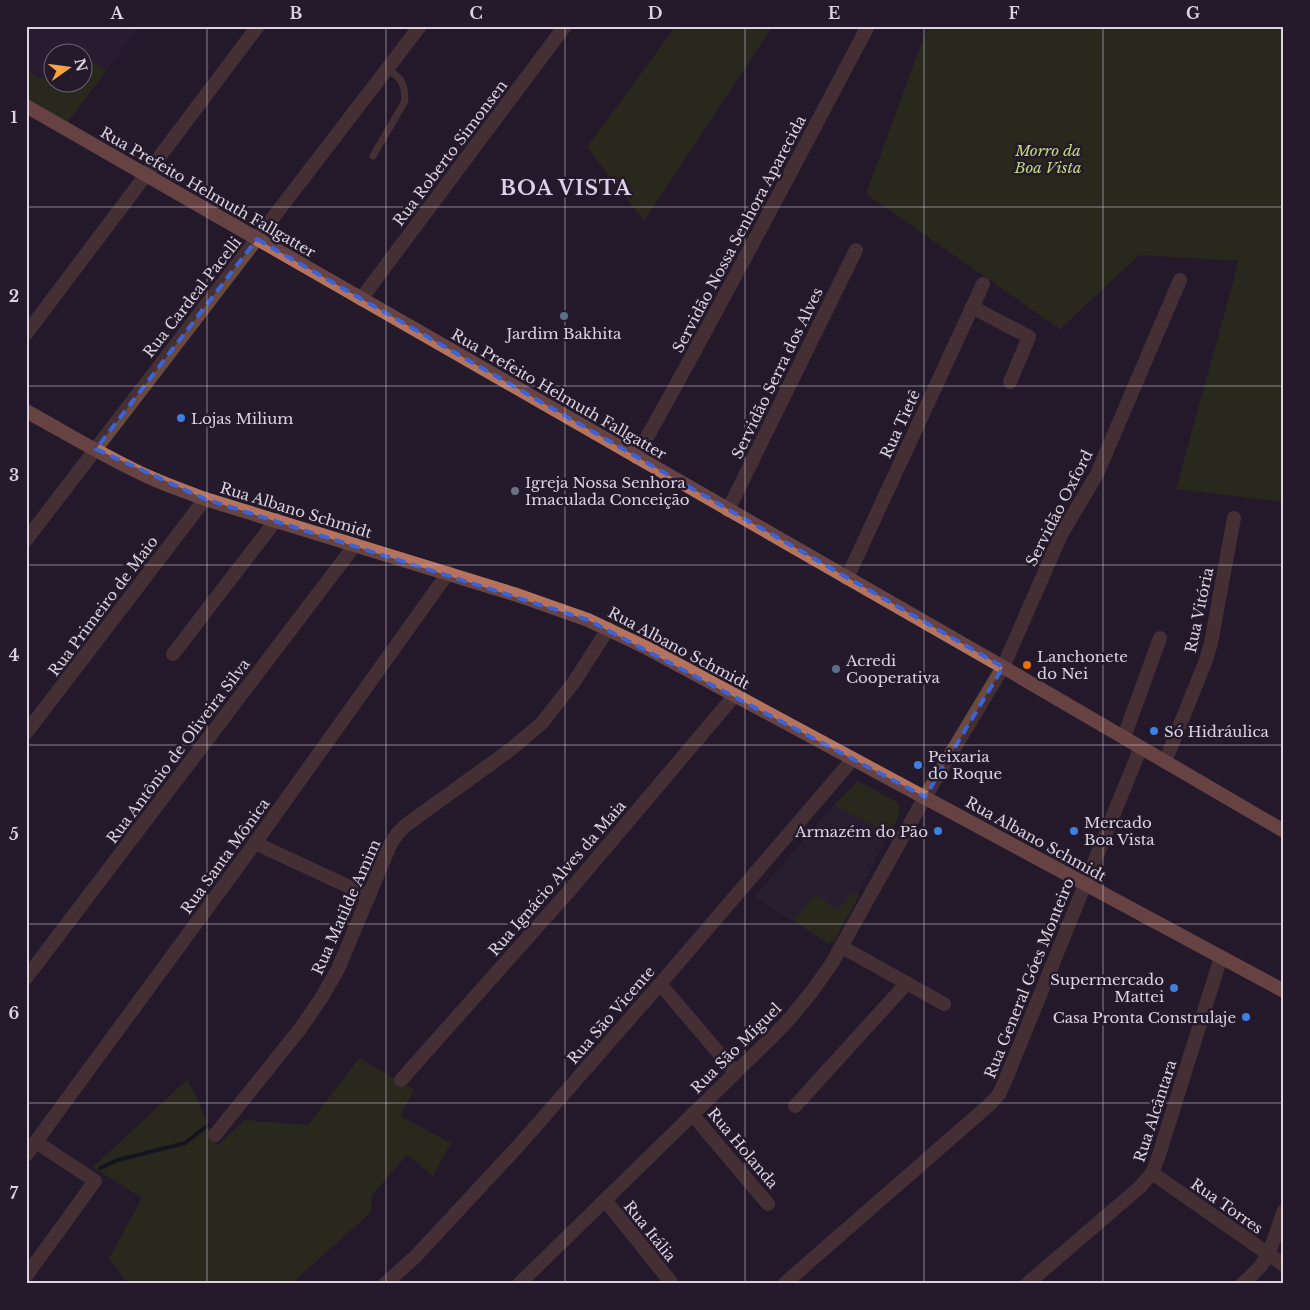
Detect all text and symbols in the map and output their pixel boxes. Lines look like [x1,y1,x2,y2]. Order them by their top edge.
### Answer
text: A [110,3,125,23]
text: B [290,3,303,23]
text: C [469,3,483,23]
text: D [648,3,662,23]
text: E [828,3,840,23]
text: F [1008,3,1020,23]
text: G [1186,3,1200,23]
north arrow [42,42,92,92]
text: N [70,56,91,73]
street label: Rua Roberto Simonsen [389,76,511,230]
text: 1 [11,107,18,127]
street label: Servidão Nossa Senhora Aparecida [668,111,810,356]
street label: Rua Prefeito Helmuth Fallgatter [97,122,320,262]
park label: Morro da Boa Vista [1013,141,1082,177]
district label: BOA VISTA [500,176,632,200]
street label: Rua Cardeal Pacelli [139,233,245,361]
street label: Servidão Serra dos Alves [727,284,827,462]
text: 2 [9,286,19,306]
marker: Jardim Bakhita [558,310,570,322]
street label: Rua Prefeito Helmuth Fallgatter [448,324,671,464]
place label: Jardim Bakhita [505,324,622,343]
street label: Rua Tietê [876,387,924,461]
place label: Lojas Milium [191,409,293,428]
marker: Lojas Milium [175,412,187,424]
street label: Servidão Oxford [1021,447,1097,569]
text: 3 [9,465,19,485]
place label: Igreja Nossa Senhora Imaculada Conceição [525,473,690,509]
street label: Rua Albano Schmidt [218,478,375,542]
marker: Igreja Nossa Senhora Imaculada Conceição [509,485,521,497]
street label: Rua Primeiro de Maio [44,532,162,680]
street label: Rua Vitória [1181,565,1217,654]
street label: Rua Albano Schmidt [605,603,753,694]
text: 4 [9,645,19,665]
place label: Lanchonete do Nei [1037,647,1128,683]
place label: Acredi Cooperativa [845,651,941,687]
street label: Rua Antônio de Oliveira Silva [102,654,254,847]
marker: Lanchonete do Nei [1021,659,1033,671]
marker: Acredi Cooperativa [830,663,842,675]
place label: Só Hidráulica [1164,722,1269,741]
marker: Só Hidráulica [1148,725,1160,737]
place label: Peixaria do Roque [928,747,1002,783]
marker: Peixaria do Roque [912,759,924,771]
street label: Rua Albano Schmidt [962,792,1110,886]
street label: Rua Santa Mônica [177,794,274,918]
street label: Rua Ignácio Alves da Maia [484,796,630,960]
place label: Mercado Boa Vista [1084,813,1155,849]
place label: Armazém do Pão [794,822,928,841]
text: 5 [9,824,19,844]
marker: Armazém do Pão [932,825,944,837]
marker: Mercado Boa Vista [1068,825,1080,837]
street label: Rua Matilde Amim [308,836,384,978]
street label: Rua General Góes Monteiro [980,875,1078,1081]
street label: Rua São Vicente [563,962,659,1068]
place label: Supermercado Mattei [1050,970,1164,1006]
marker: Supermercado Mattei [1168,982,1180,994]
street label: Rua São Miguel [687,999,785,1097]
text: 6 [9,1003,20,1023]
place label: Casa Pronta Construlaje [1053,1008,1236,1027]
marker: Casa Pronta Construlaje [1240,1011,1252,1023]
street label: Rua Alcântara [1130,1057,1181,1164]
street label: Rua Holanda [704,1104,783,1193]
street label: Rua Torres [1187,1174,1267,1238]
text: 7 [10,1183,19,1203]
street label: Rua Itália [620,1197,681,1266]

